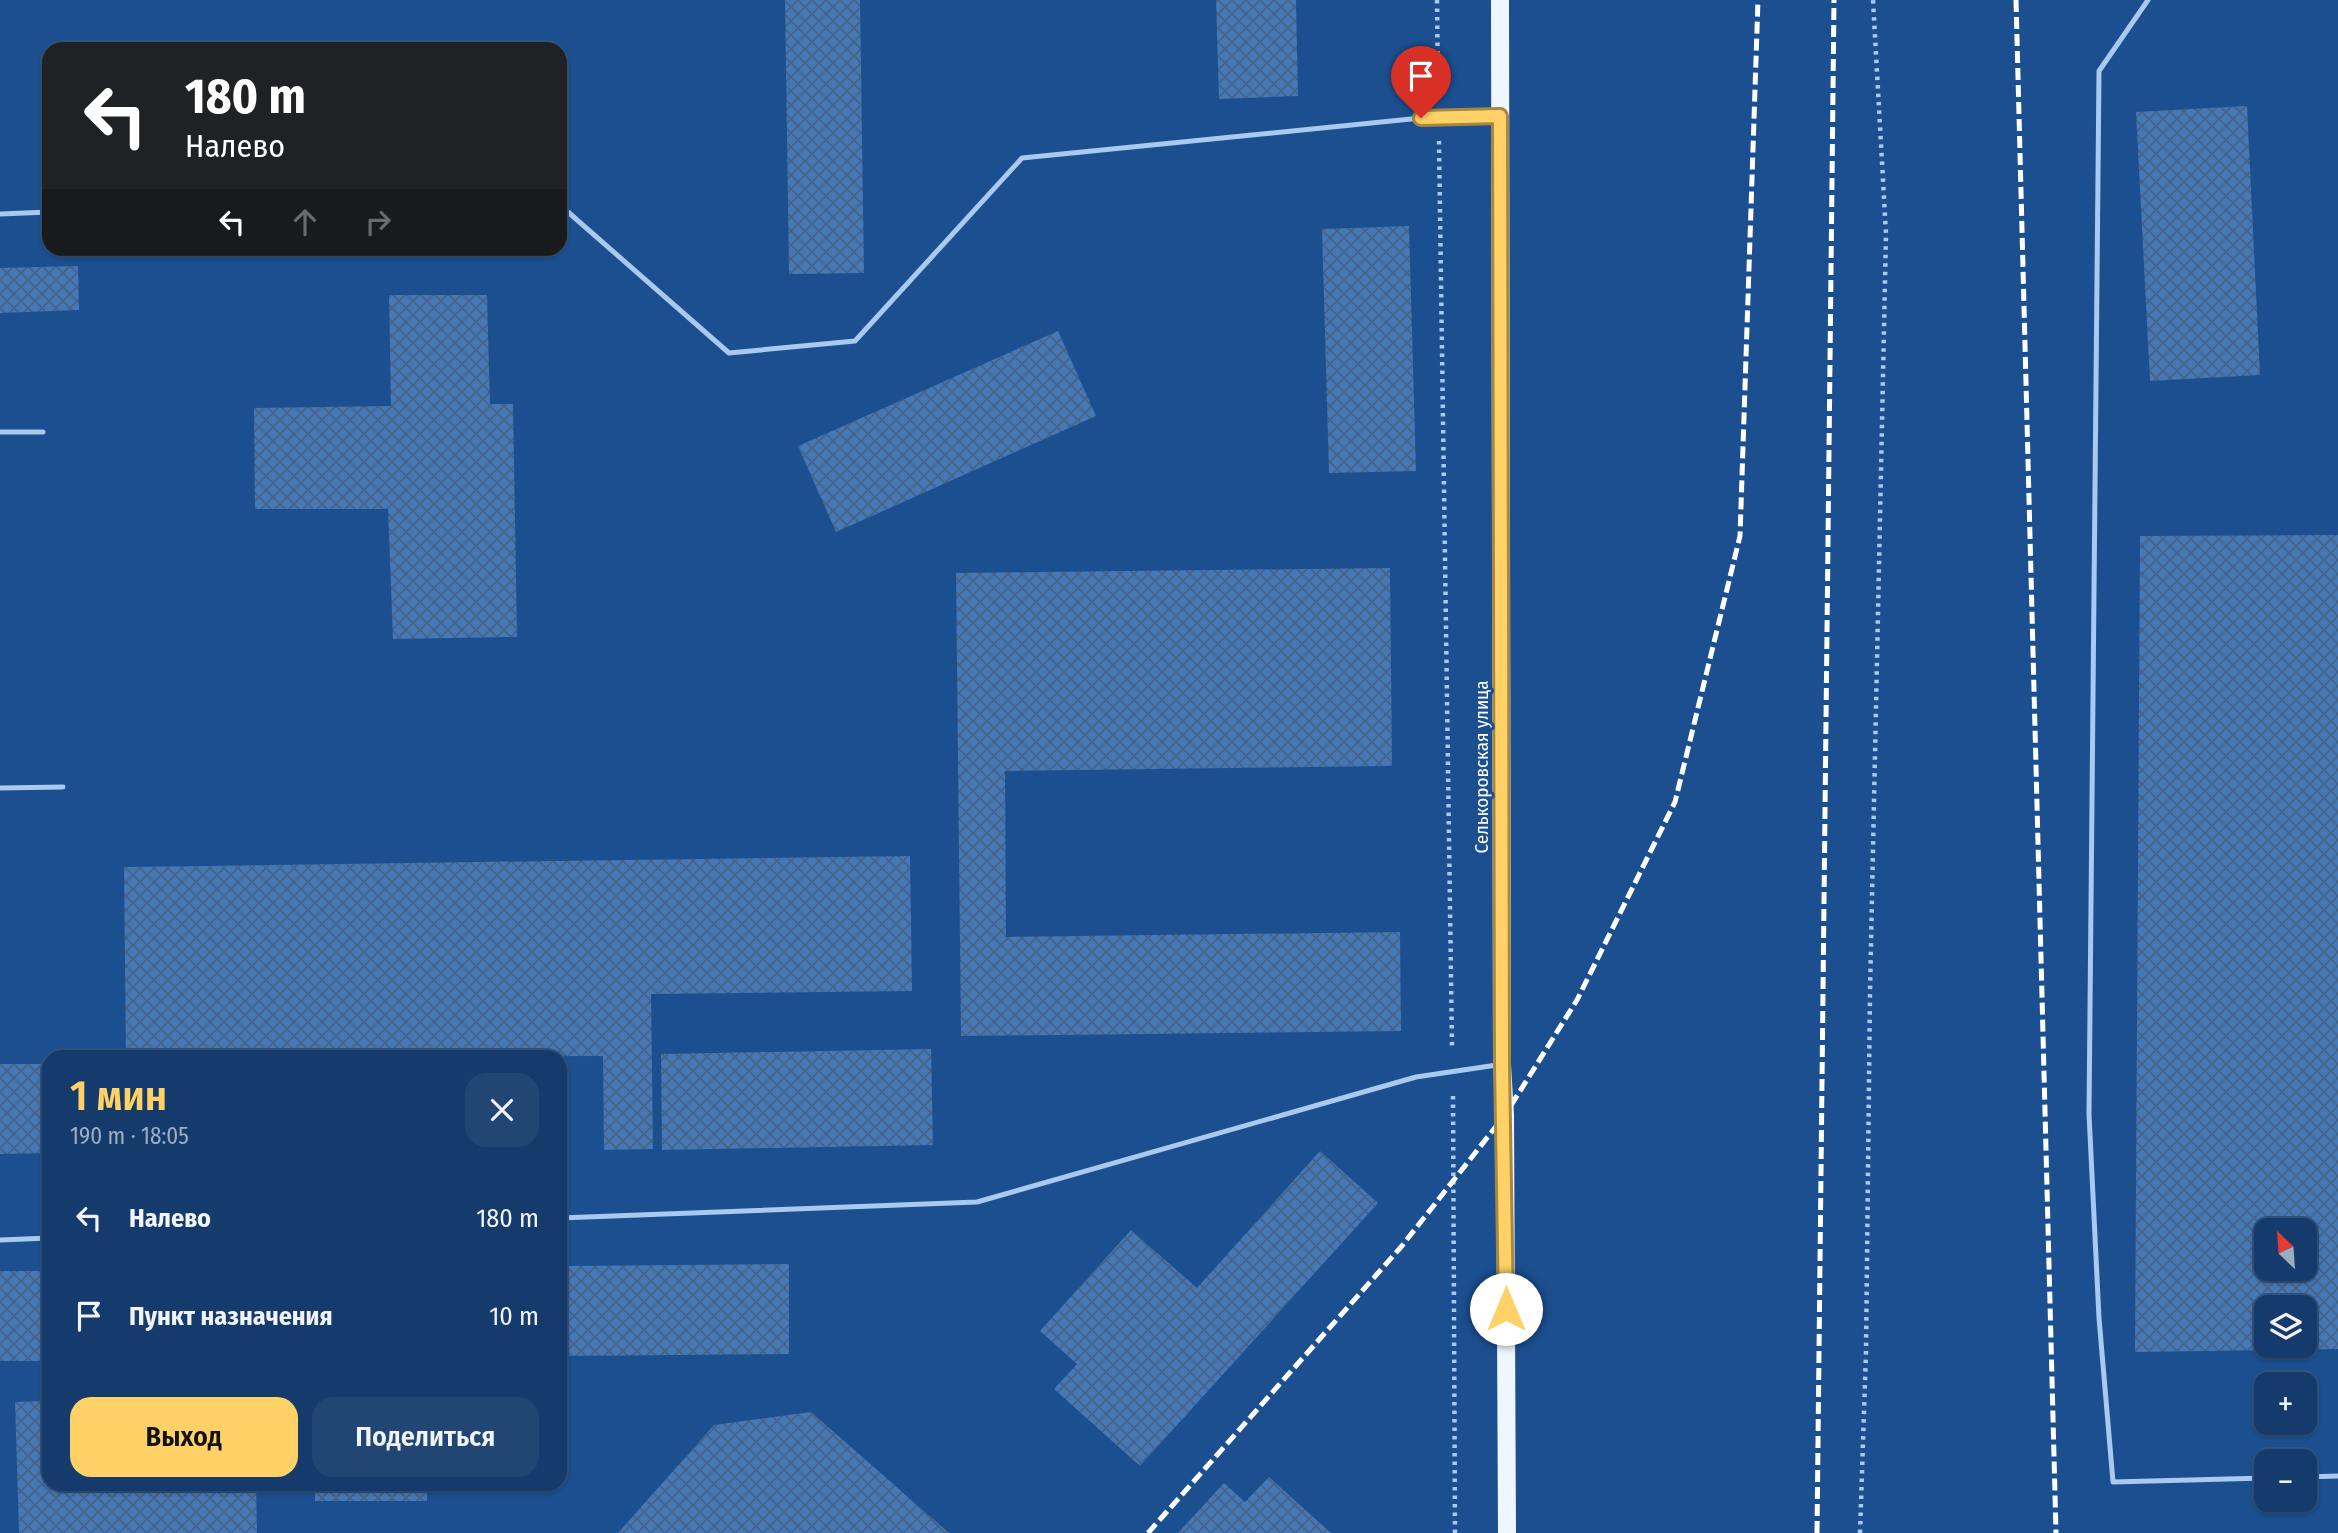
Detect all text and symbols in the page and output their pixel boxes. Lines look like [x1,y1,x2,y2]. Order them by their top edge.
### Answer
pin [1391,46,1451,118]
icon: arrive [1402,57,1440,95]
text: 180 m [185,67,306,126]
icon: left [70,70,161,161]
text: Налево [185,127,285,165]
icon: left [213,203,251,241]
icon: ahead [286,203,324,241]
icon: right [359,203,397,241]
street label: Селькоровская улица [1470,681,1493,853]
text: 1 мин [70,1071,167,1121]
button: close [465,1073,539,1147]
text: 190 m · 18:05 [70,1122,189,1150]
icon: left [70,1199,108,1237]
text: Налево [129,1203,211,1234]
text: 180 m [476,1203,539,1234]
north arrow [2254,1218,2317,1281]
map controls [2254,1218,2317,1512]
position arrow [1469,1272,1543,1346]
button: layers [2254,1295,2317,1358]
icon: arrive [70,1297,108,1335]
text: Пункт назначения [129,1301,333,1332]
text: 10 m [489,1301,539,1332]
button: + [2254,1372,2317,1435]
button: Выход [70,1397,298,1477]
button: Поделиться [312,1397,539,1477]
button: − [2254,1449,2317,1512]

